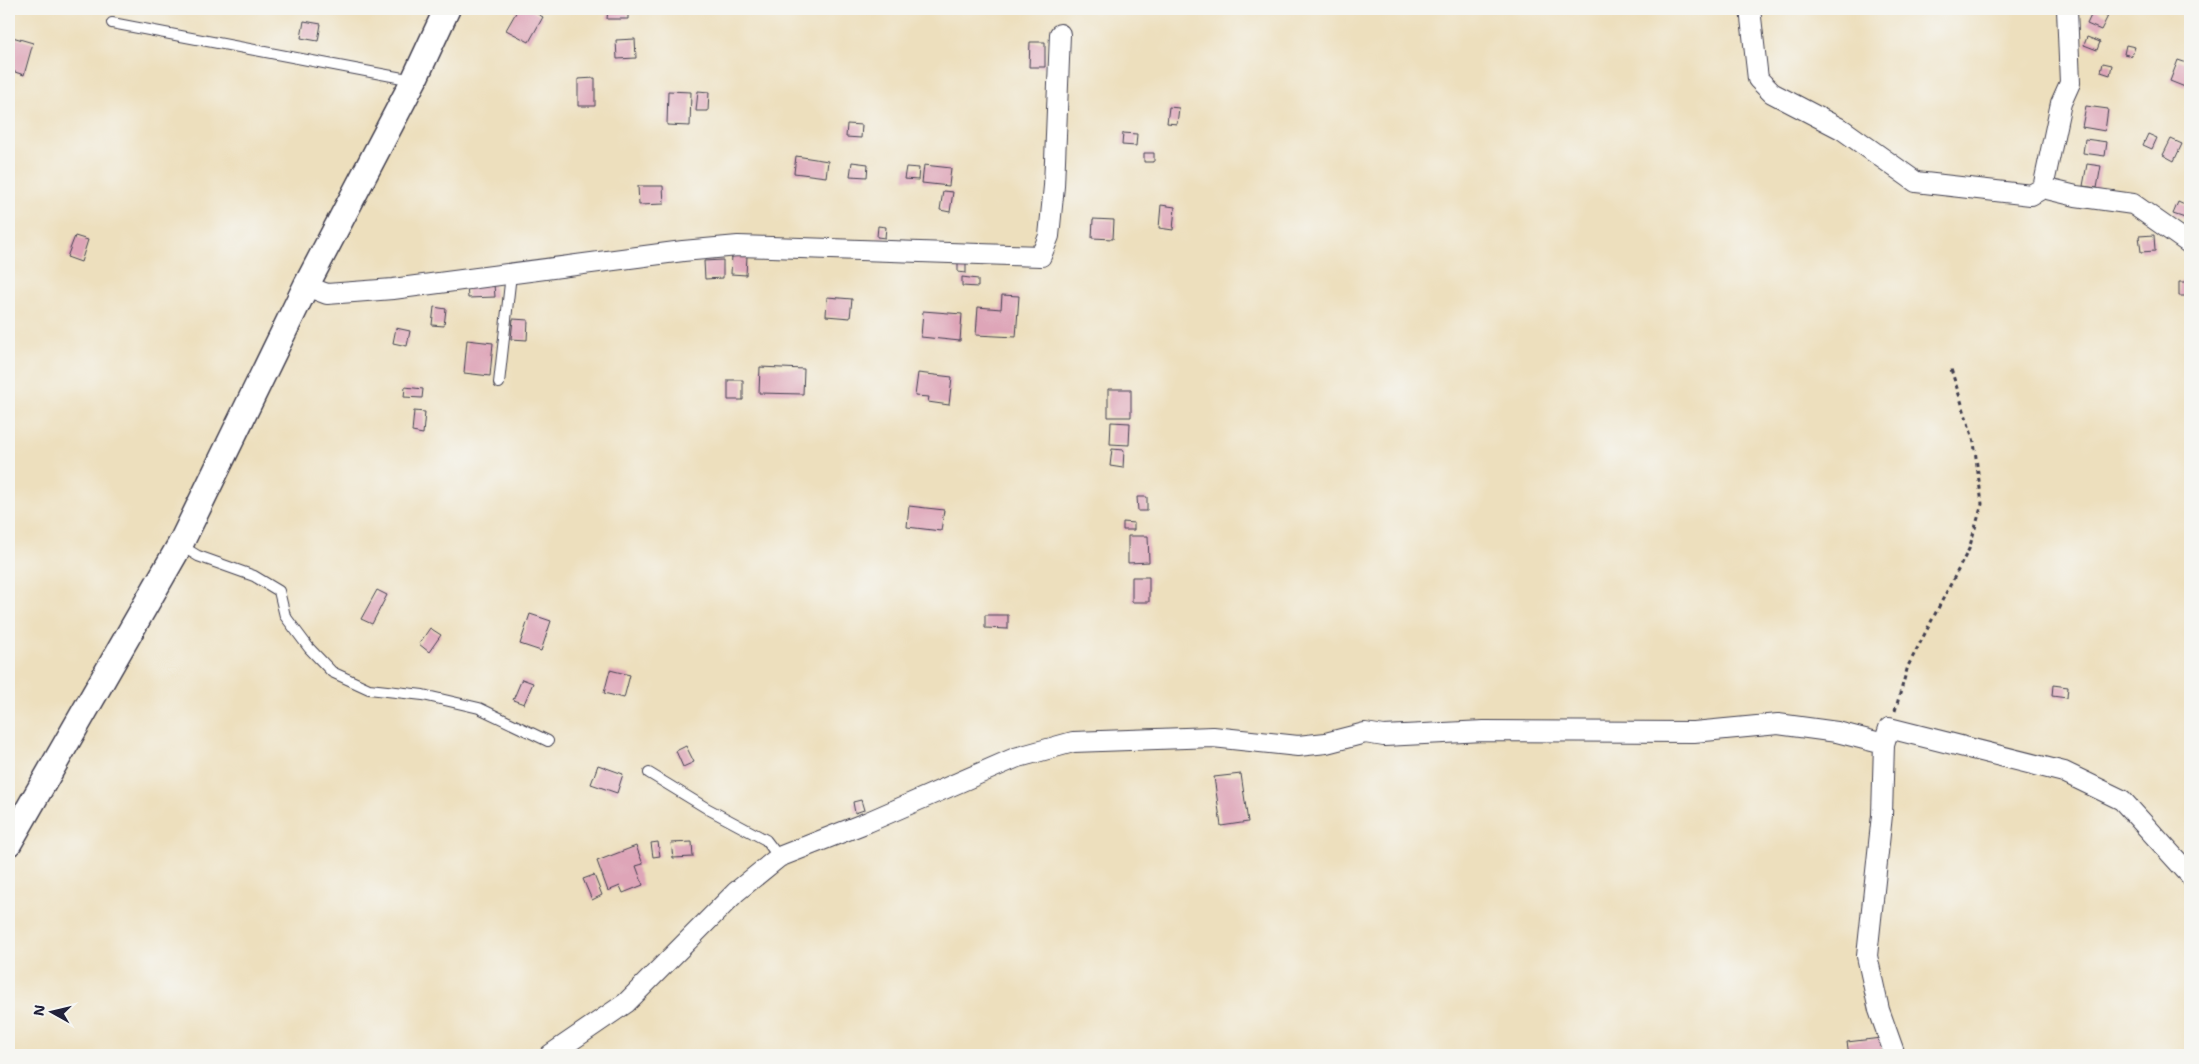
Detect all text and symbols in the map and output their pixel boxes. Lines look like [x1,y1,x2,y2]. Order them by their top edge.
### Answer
north arrow [28,986,78,1036]
text: N [29,1003,49,1017]

